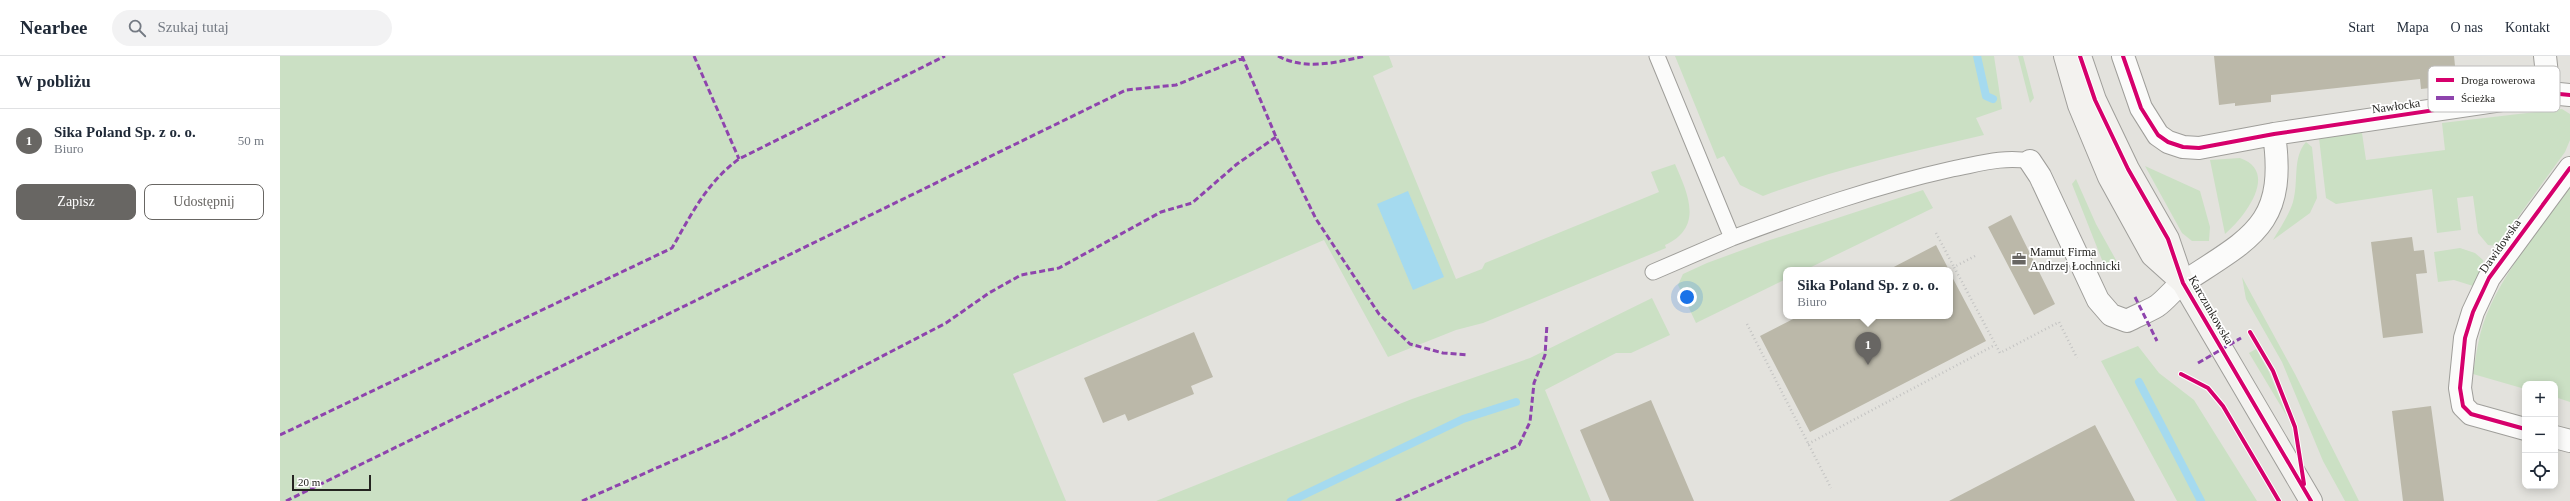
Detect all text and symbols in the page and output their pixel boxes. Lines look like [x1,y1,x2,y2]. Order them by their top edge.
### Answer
search box [112,10,392,46]
text: Nearbee [20,17,88,38]
icon: search [126,17,148,39]
text: Szukaj tutaj [158,19,229,35]
text: Start [2348,20,2375,35]
text: Mapa [2397,20,2429,35]
text: O nas [2451,20,2483,35]
text: Kontakt [2505,20,2550,35]
legend [2428,66,2560,112]
text: W pobliżu [16,72,91,91]
text: Droga rowerowa [2461,74,2535,86]
text: Ścieżka [2461,92,2495,104]
street label: Nawłocka [2371,96,2422,116]
text: Sika Poland Sp. z o. o. [54,124,196,140]
text: 1 [26,133,32,148]
text: 50 m [238,133,264,148]
text: Biuro [54,141,84,156]
button: Zapisz [16,184,136,220]
button: Udostępnij [144,184,264,220]
street label: Dawidowska [2476,216,2524,276]
place label: Mamut Firma Andrzej Łochnicki [2030,245,2121,273]
office icon: Mamut Firma Andrzej Łochnicki [2011,251,2027,267]
popup [1783,267,1953,319]
street label: Karczunkowska [2186,273,2237,348]
text: Sika Poland Sp. z o. o. [1797,277,1939,293]
your location [1677,287,1697,307]
text: Biuro [1797,294,1827,309]
pin: 1 [1855,332,1881,365]
map controls [2522,381,2558,489]
button: + [2522,381,2558,417]
button: − [2522,417,2558,453]
button: locate [2522,453,2558,489]
scale bar [292,473,371,492]
text: 20 m [298,476,320,488]

